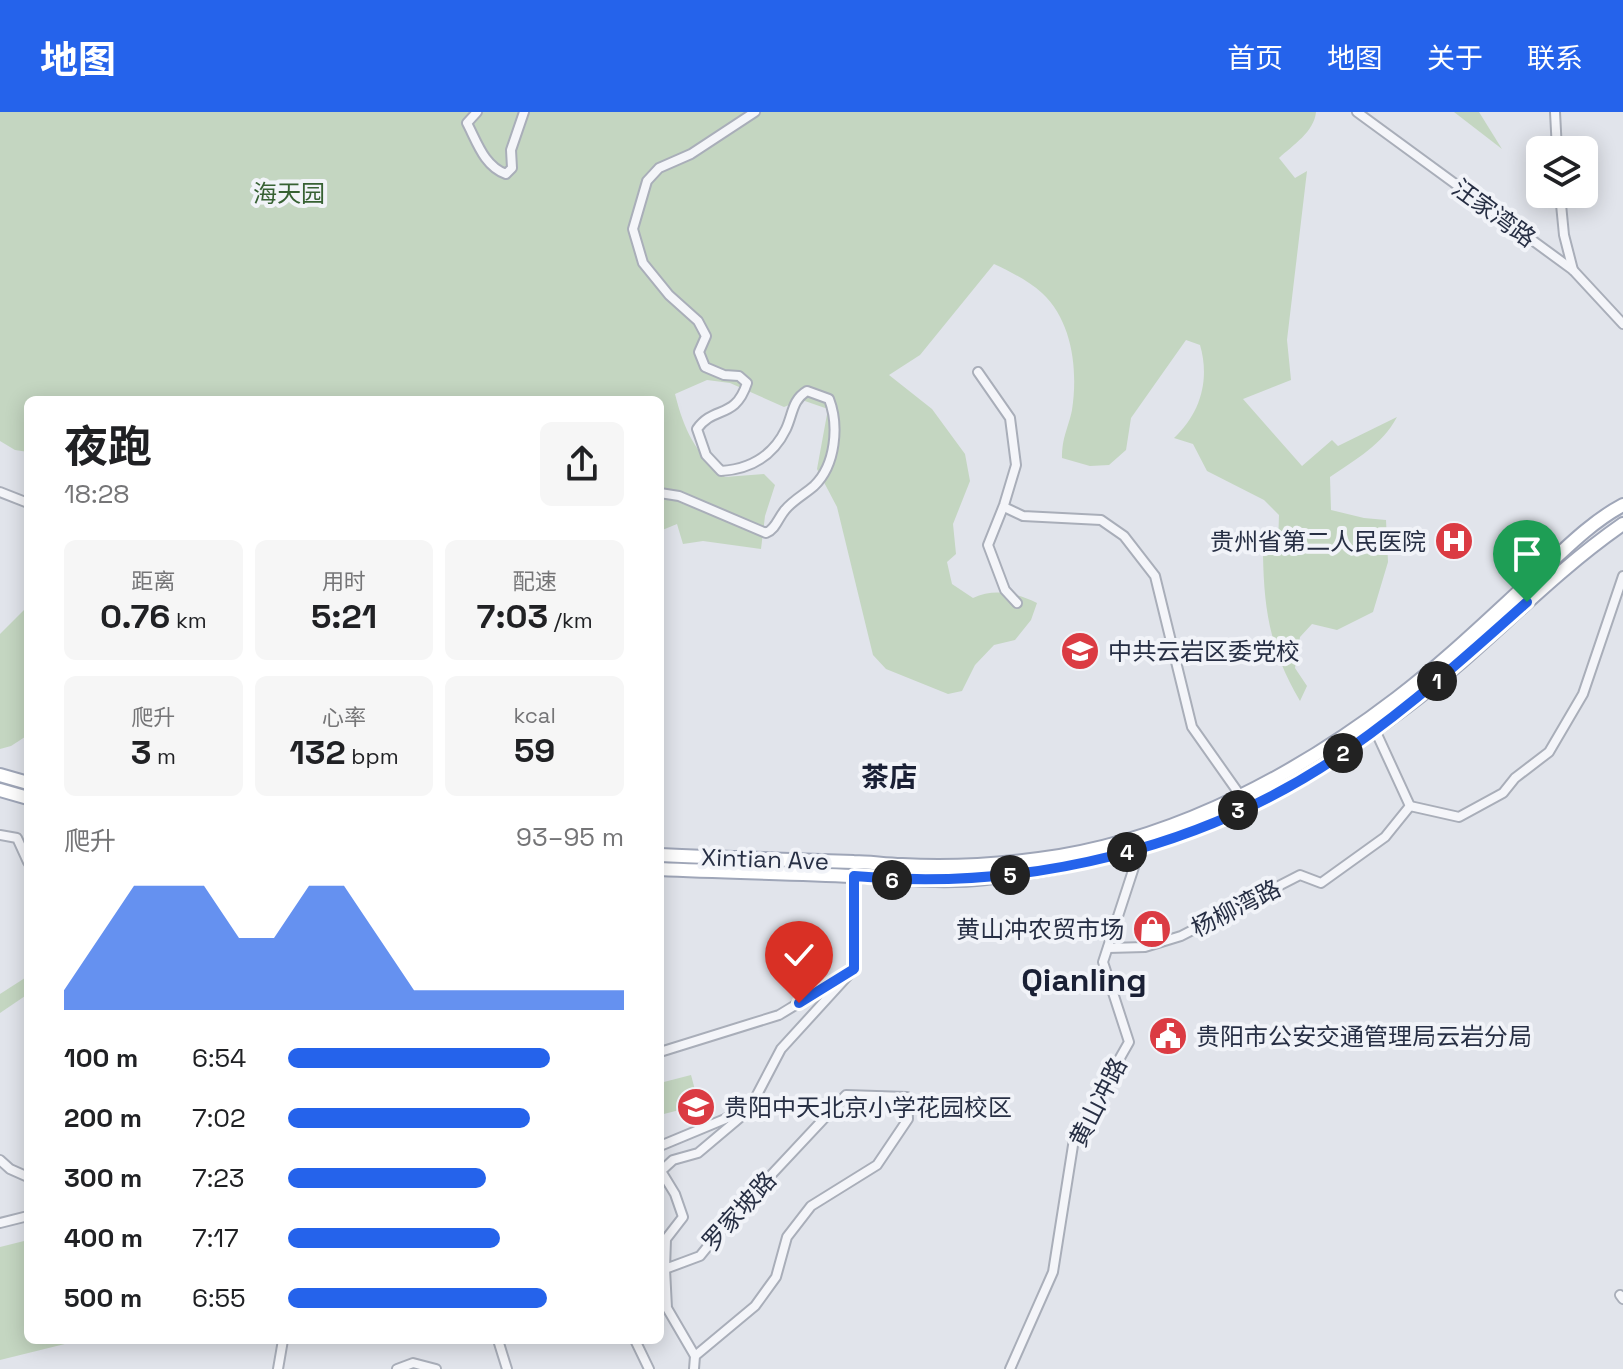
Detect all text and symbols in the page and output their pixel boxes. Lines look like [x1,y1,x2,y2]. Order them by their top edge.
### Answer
text: 地图 [40,36,116,84]
text: 首页 [1227,40,1283,76]
text: 地图 [1327,40,1383,76]
text: 关于 [1427,40,1483,76]
text: 联系 [1527,40,1583,76]
map controls [1526,136,1598,208]
button: layers [1526,136,1598,208]
street label: 汪家湾路 [1446,172,1542,254]
park label: 海天园 [253,178,325,209]
text: 夜跑 [64,419,152,475]
button: share [540,422,624,506]
text: 18:28 [64,477,130,511]
hospital icon: 贵州省第二人民医院 [1433,520,1475,562]
pin [1493,520,1561,602]
place label: 贵州省第二人民医院 [1210,526,1426,557]
icon: arrive [1505,532,1549,576]
text: 距离 [131,567,175,595]
text: 用时 [322,567,366,595]
text: 配速 [513,567,557,595]
text: 0.76 [100,595,170,638]
text: 5:21 [311,595,377,638]
text: 7:03 [477,595,548,638]
text: km [170,606,207,634]
text: /km [548,606,593,634]
school or university icon: 中共云岩区委党校 [1059,630,1101,672]
place label: 中共云岩区委党校 [1108,636,1300,667]
pin: 1 [1417,661,1457,701]
text: 1 [1432,667,1442,695]
text: kcal [513,701,556,729]
text: 爬升 [131,703,175,731]
text: 心率 [322,703,366,731]
text: 59 [514,729,555,772]
text: 3 [131,731,151,774]
text: 132 [289,731,346,774]
pin: 2 [1323,733,1363,773]
text: 2 [1336,739,1350,767]
text: m [151,742,176,770]
text: bpm [346,742,399,770]
district label: 茶店 [861,759,917,795]
pin: 3 [1218,790,1258,830]
text: 3 [1231,796,1245,824]
text: 93–95 m [516,820,624,854]
text: 爬升 [64,824,116,858]
pin: 4 [1107,832,1147,872]
text: 4 [1120,838,1134,866]
street label: Xintian Ave [700,841,830,877]
pin: 5 [990,855,1030,895]
pin: 6 [872,860,912,900]
text: 5 [1003,861,1017,889]
text: 6 [885,866,899,894]
street label: 杨柳湾路 [1186,872,1286,944]
shop icon: 黄山冲农贸市场 [1131,908,1173,950]
place label: 黄山冲农贸市场 [956,914,1124,945]
pin [765,921,833,1003]
icon: check [777,933,821,977]
district label: Qianling [1021,960,1147,1000]
public building icon: 贵阳市公安交通管理局云岩分局 [1147,1015,1189,1057]
place label: 贵阳市公安交通管理局云岩分局 [1196,1021,1532,1052]
text: 100 m [64,1041,138,1075]
text: 6:54 [192,1041,246,1075]
street label: 黄山冲路 [1062,1052,1134,1152]
school or university icon: 贵阳中天北京小学花园校区 [675,1086,717,1128]
place label: 贵阳中天北京小学花园校区 [724,1092,1012,1123]
text: 200 m [64,1101,142,1135]
text: 7:02 [192,1101,246,1135]
text: 300 m [64,1161,142,1195]
text: 7:23 [192,1161,245,1195]
street label: 罗家坡路 [695,1165,783,1257]
text: 400 m [64,1221,143,1255]
text: 7:17 [192,1221,239,1255]
text: 500 m [64,1281,142,1315]
text: 6:55 [192,1281,246,1315]

